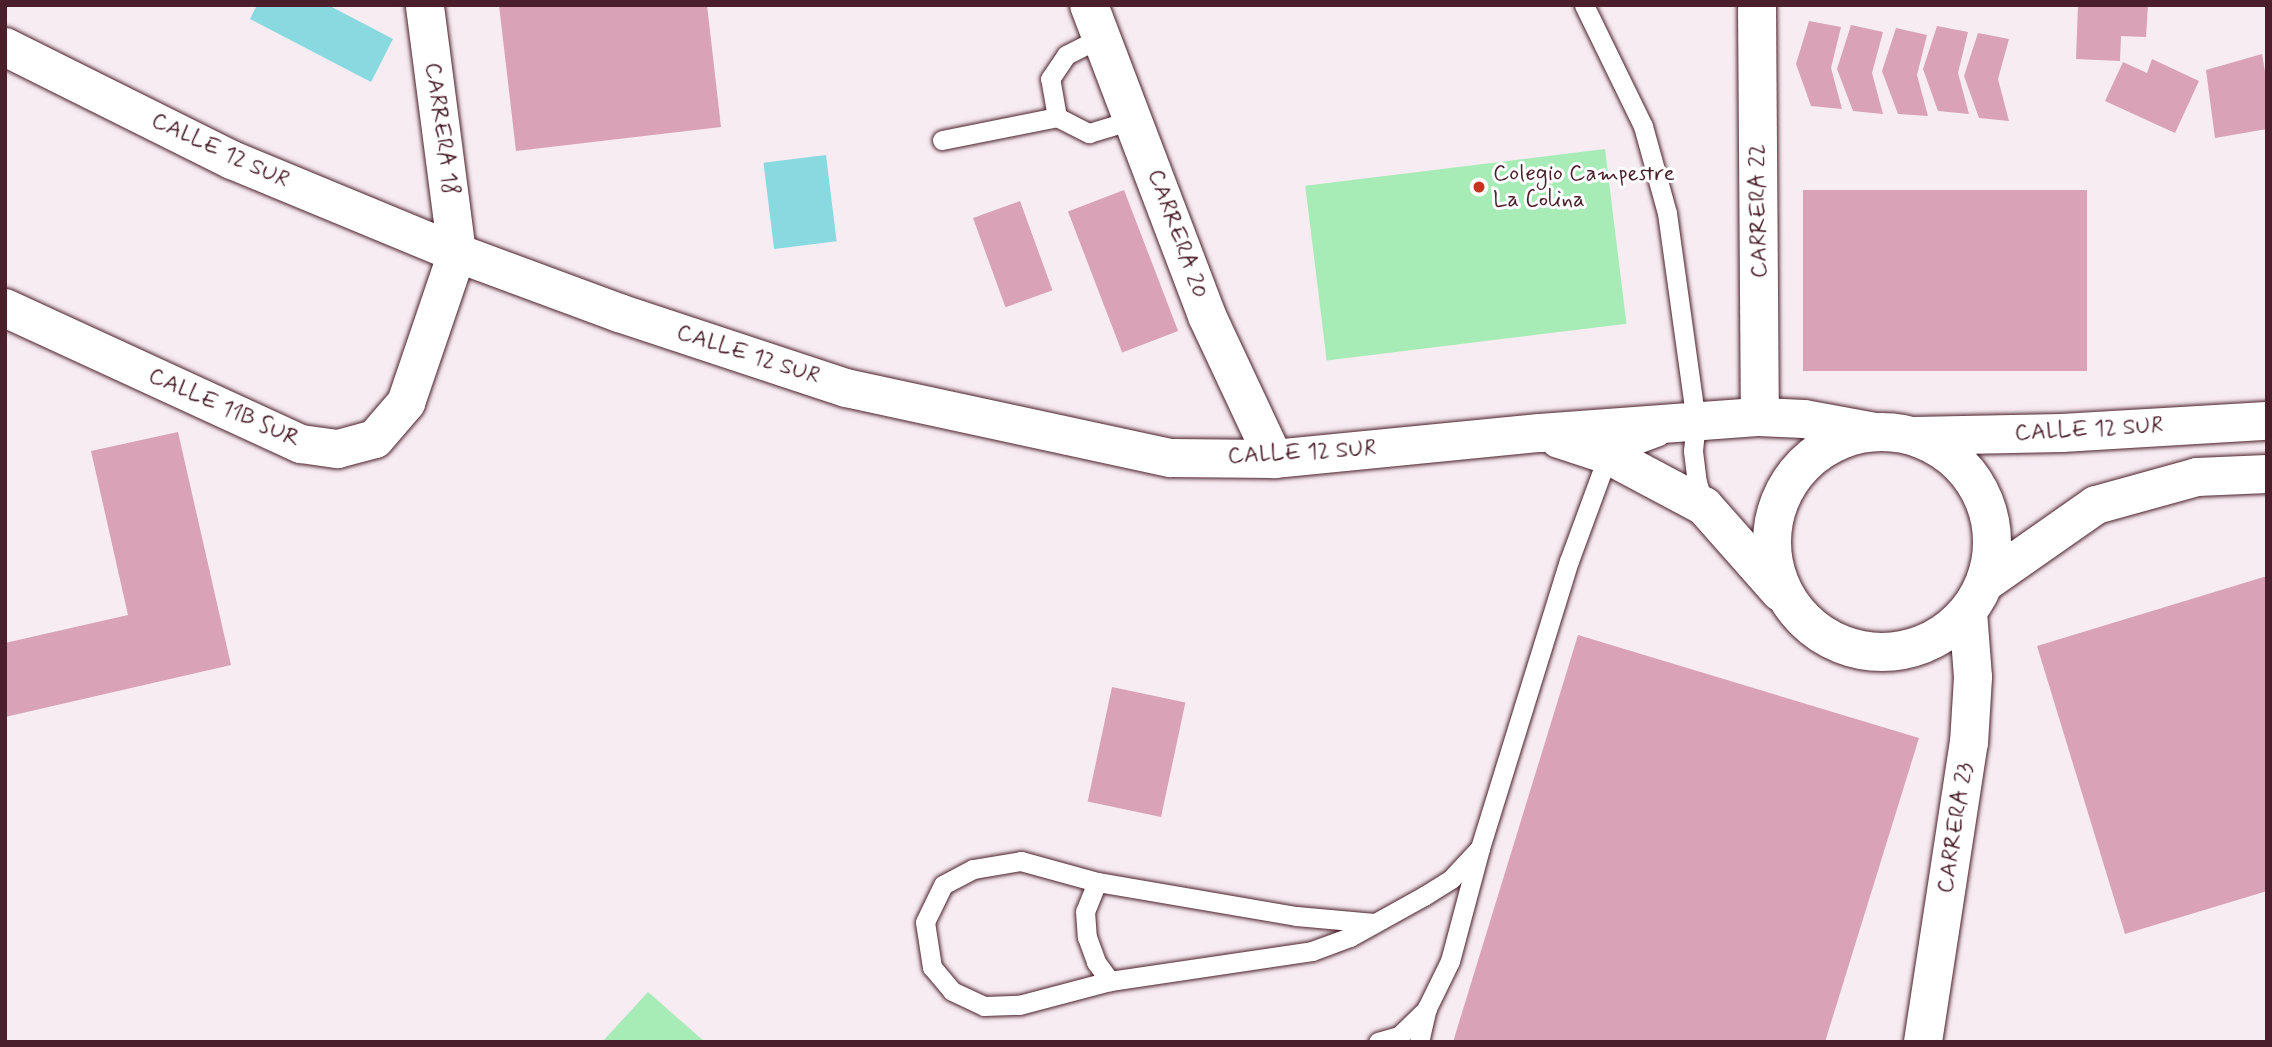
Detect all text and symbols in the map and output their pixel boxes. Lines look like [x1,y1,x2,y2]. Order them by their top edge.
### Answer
street label: CARRERA 18 [418,61,464,197]
street label: CALLE 12 SUR [147,107,293,195]
street label: CARRERA 22 [1744,144,1774,278]
place label: Colegio Campestre La Colina [1493,160,1675,214]
street label: CARRERA 20 [1141,166,1213,302]
marker: Colegio Campestre La Colina [1471,179,1487,195]
street label: CALLE 12 SUR [673,319,823,391]
street label: CALLE 11B SUR [145,363,303,453]
street label: CALLE 12 SUR [2014,412,2164,448]
street label: CALLE 12 SUR [1227,435,1377,471]
street label: CARRERA 23 [1932,761,1980,895]

